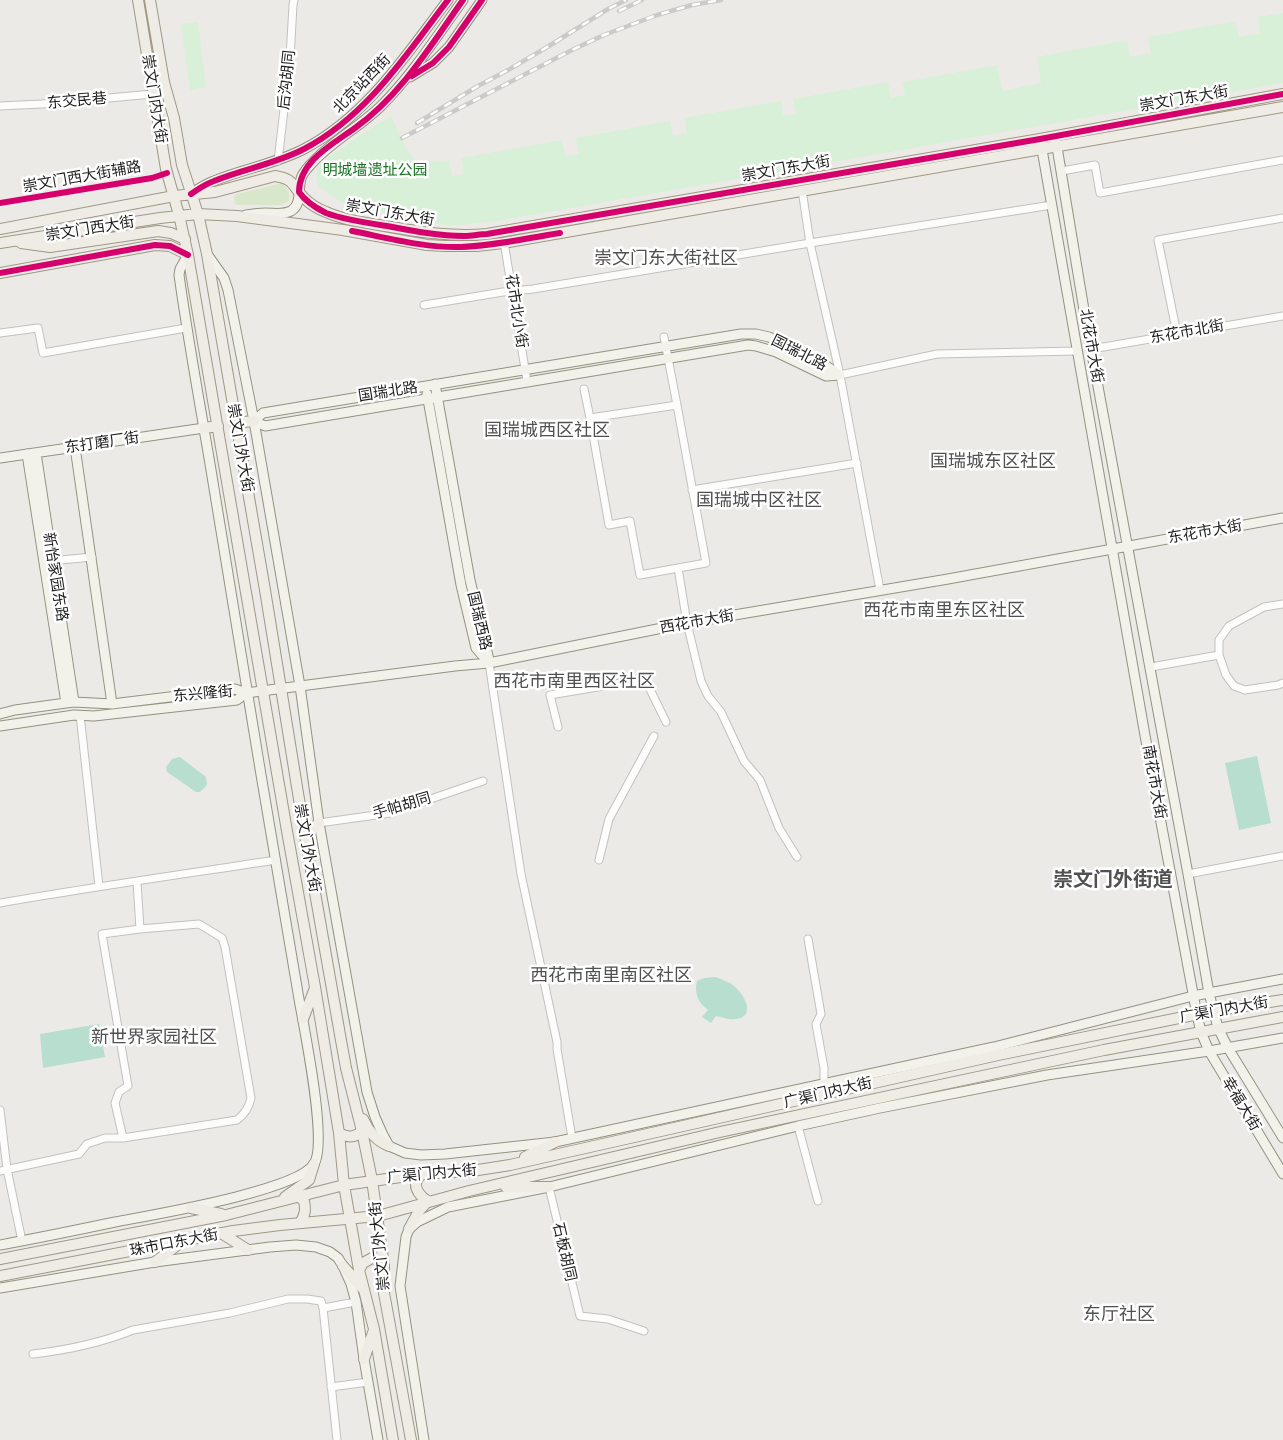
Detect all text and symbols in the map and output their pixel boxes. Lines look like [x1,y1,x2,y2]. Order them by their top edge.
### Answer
street label: 后沟胡同 [275,49,299,111]
street label: 北京站西街 [329,51,395,117]
street label: 崇文门内大街 [138,53,170,145]
street label: 崇文门东大街 [1138,82,1230,116]
street label: 东交民巷 [46,89,108,113]
street label: 崇文门东大街 [740,152,832,186]
street label: 崇文门西大街辅路 [21,158,143,196]
park label: 明城墙遗址公园 [323,162,427,180]
street label: 崇文门东大街 [344,196,436,230]
street label: 崇文门西大街 [44,213,136,245]
district label: 崇文门东大街社区 [594,248,738,270]
street label: 花市北小街 [501,273,531,349]
street label: 北花市大街 [1076,308,1106,384]
street label: 东花市北街 [1149,317,1225,347]
street label: 国瑞北路 [768,331,830,375]
street label: 国瑞北路 [357,378,419,406]
street label: 崇文门外大街 [223,402,257,494]
district label: 国瑞城西区社区 [484,420,610,442]
street label: 东打磨厂街 [64,429,140,457]
district label: 国瑞城东区社区 [930,451,1056,473]
district label: 国瑞城中区社区 [696,490,822,512]
street label: 东花市大街 [1167,517,1243,547]
street label: 新怡家园东路 [39,531,71,623]
street label: 国瑞西路 [463,590,495,652]
district label: 西花市南里东区社区 [863,600,1025,622]
street label: 西花市大街 [659,607,735,637]
district label: 西花市南里西区社区 [493,671,655,693]
street label: 东兴隆街 [172,682,234,706]
street label: 南花市大街 [1139,744,1169,820]
street label: 手帕胡同 [371,789,433,823]
street label: 崇文门外大街 [290,802,324,894]
district label: 崇文门外街道 [1053,868,1173,892]
district label: 西花市南里南区社区 [530,965,692,987]
street label: 广渠门内大街 [1178,993,1270,1027]
district label: 新世界家园社区 [91,1027,217,1049]
street label: 广渠门内大街 [782,1074,874,1112]
street label: 幸福大街 [1218,1074,1264,1134]
street label: 广渠门内大街 [386,1161,478,1187]
street label: 崇文门外大街 [366,1200,394,1292]
street label: 石板胡同 [548,1221,580,1283]
street label: 珠市口东大街 [128,1226,220,1260]
district label: 东厅社区 [1083,1304,1155,1326]

